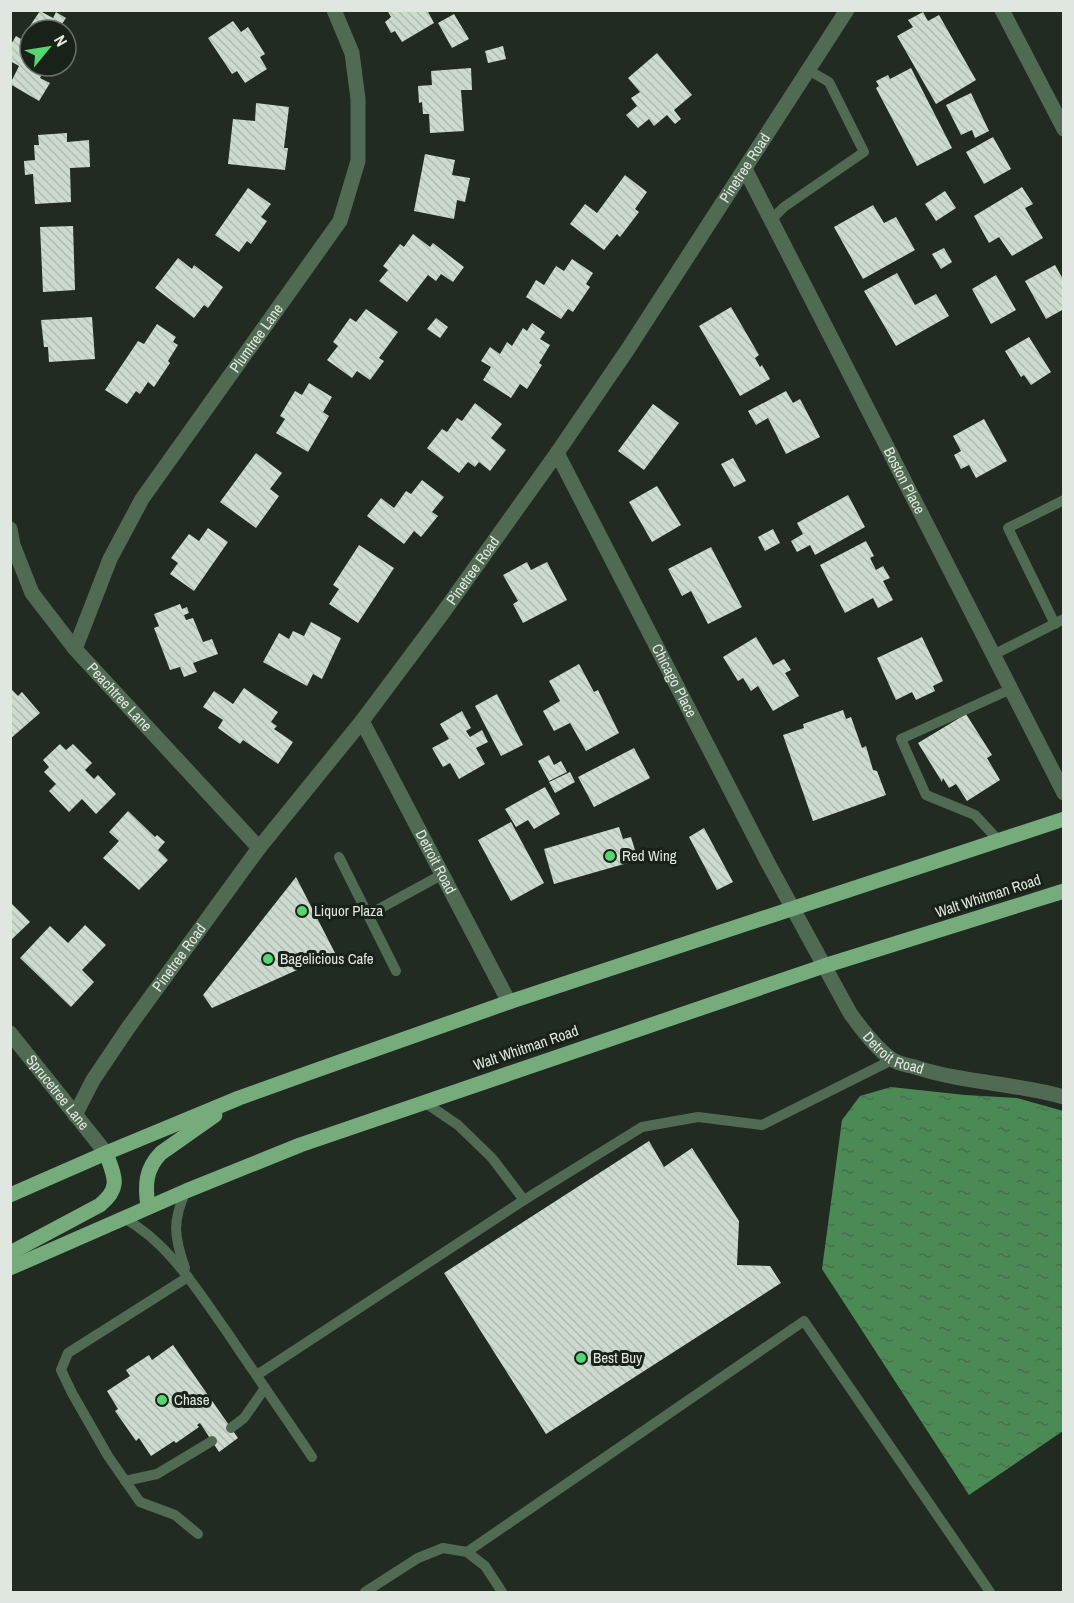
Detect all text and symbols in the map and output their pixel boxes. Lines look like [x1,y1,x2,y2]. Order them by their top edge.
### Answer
north arrow [18,18,78,78]
text: N [49,31,73,50]
street label: Pinetree Road [714,129,775,207]
street label: Plumtree Lane [224,299,288,377]
street label: Boston Place [879,443,931,518]
street label: Pinetree Road [441,532,504,609]
street label: Chicago Place [647,640,702,721]
street label: Peachtree Lane [83,658,157,736]
street label: Detroit Road [411,826,462,897]
place label: Red Wing [622,845,677,866]
marker: Red Wing [603,849,617,863]
street label: Walt Whitman Road [932,869,1043,922]
place label: Liquor Plaza [314,900,383,921]
marker: Liquor Plaza [295,904,309,918]
street label: Pinetree Road [147,919,211,996]
place label: Bagelicious Cafe [280,948,374,969]
marker: Bagelicious Cafe [261,952,275,966]
street label: Walt Whitman Road [471,1020,581,1075]
street label: Detroit Road [858,1027,926,1079]
street label: Sprucetree Lane [21,1050,95,1134]
place label: Best Buy [593,1347,643,1368]
marker: Best Buy [574,1351,588,1365]
place label: Chase [174,1389,210,1410]
marker: Chase [155,1393,169,1407]

